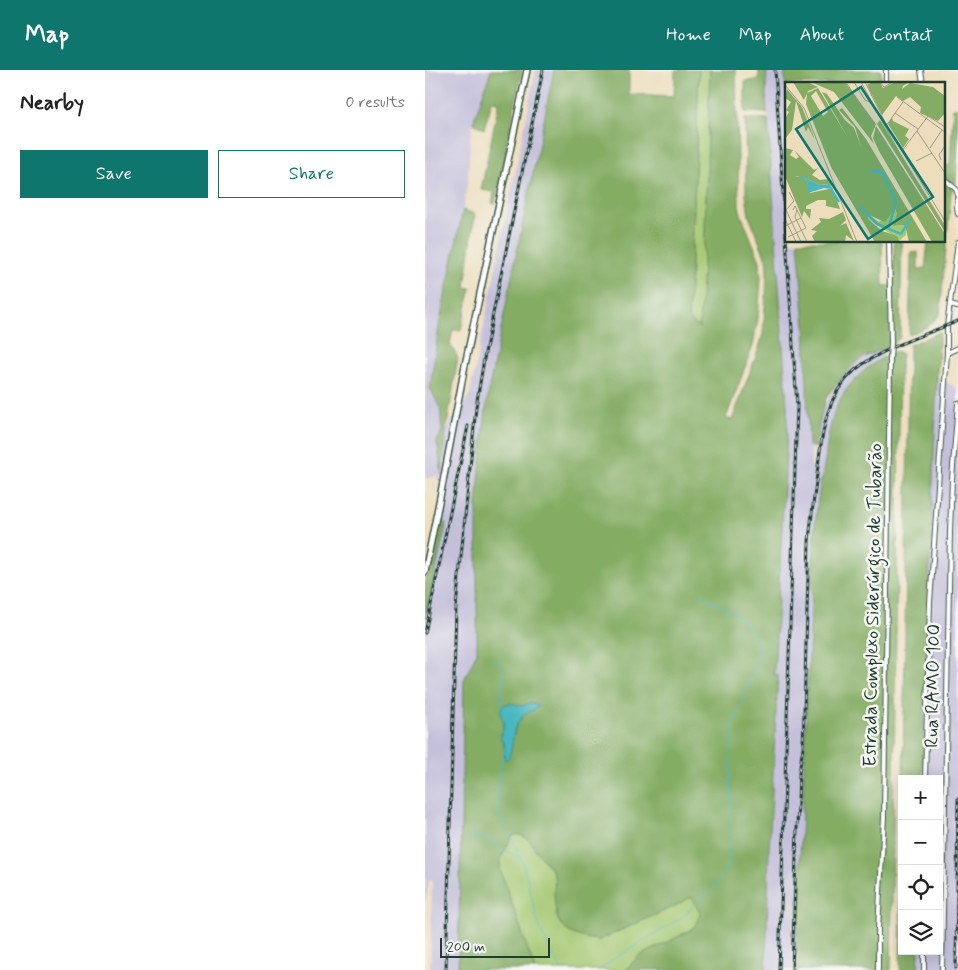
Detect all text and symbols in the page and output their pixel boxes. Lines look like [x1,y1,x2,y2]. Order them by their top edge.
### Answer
text: Map [25,20,69,51]
text: Home [666,23,711,47]
text: Map [739,23,772,47]
text: About [800,23,844,47]
text: Contact [872,23,933,47]
inset map [785,82,945,242]
text: Nearby [20,89,84,117]
text: 0 results [345,92,405,113]
button: Save [20,150,208,198]
button: Share [218,150,405,198]
street label: Estrada Complexo Siderúrgico de Tubarão [858,443,891,767]
street label: Rua RAMO 100 [919,624,947,748]
map controls [898,775,943,955]
button: + [898,775,943,820]
button: − [898,820,943,865]
button: locate [898,865,943,910]
button: layers [898,910,943,955]
scale bar [440,935,550,958]
text: 200 m [447,938,485,956]

